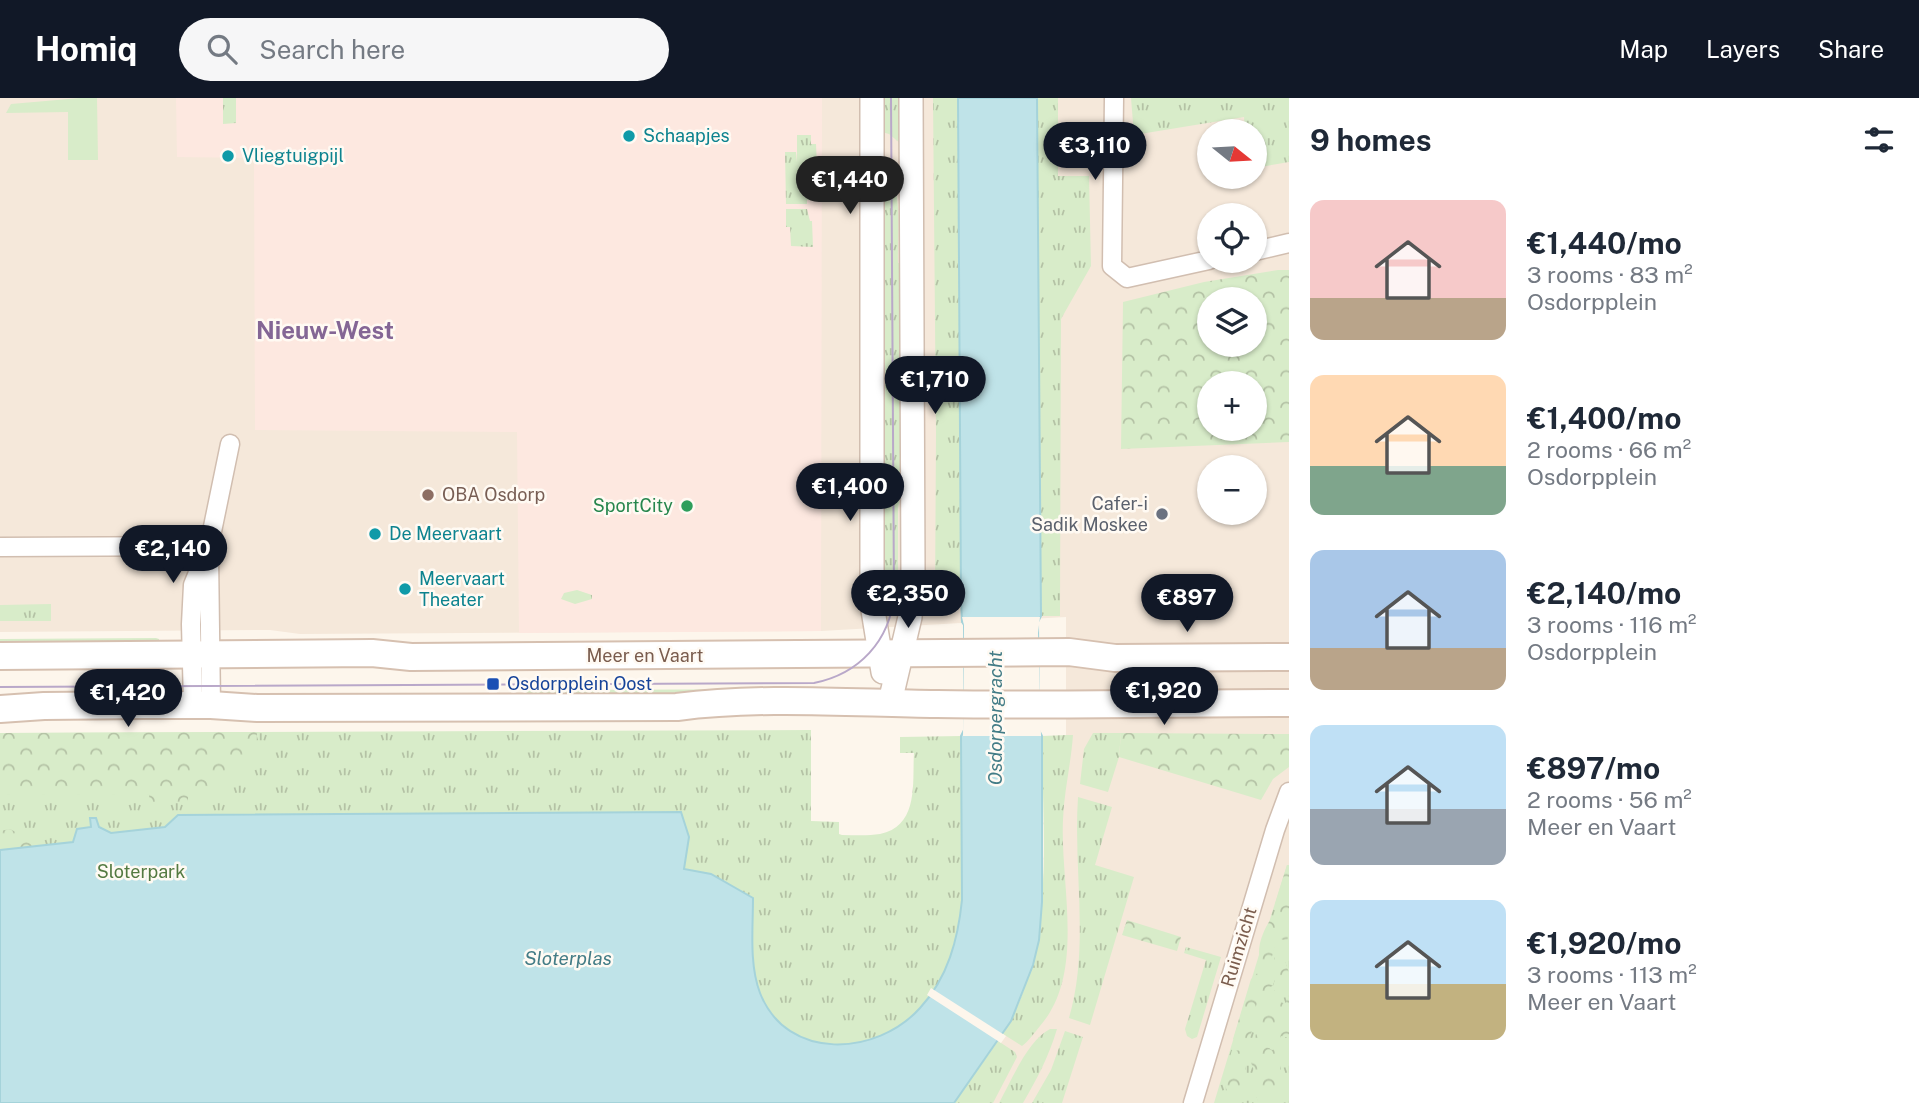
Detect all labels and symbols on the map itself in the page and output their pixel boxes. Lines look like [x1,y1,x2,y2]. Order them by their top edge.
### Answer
north arrow [1197,119,1267,189]
pin: €3,110 [1038,122,1152,182]
place label: Schaapjes [643,125,730,146]
marker: Schaapjes [621,128,637,144]
place label: Vliegtuigpijl [242,145,344,166]
marker: Vliegtuigpijl [220,148,236,164]
pin: €1,440 [793,156,907,216]
district label: Nieuw-West [256,316,394,344]
pin: €1,710 [878,356,992,416]
pin: €1,400 [793,464,907,523]
place label: OBA Osdorp [442,484,545,505]
marker: OBA Osdorp [420,487,436,503]
place label: Cafer-i Sadik Moskee [1031,493,1148,535]
place label: SportCity [593,495,673,516]
marker: SportCity [679,498,695,514]
marker: Cafer-i Sadik Moskee [1154,506,1170,522]
place label: De Meervaart [389,523,502,544]
pin: €2,140 [116,526,230,585]
marker: De Meervaart [367,526,383,542]
place label: Meervaart Theater [419,568,505,610]
pin: €2,350 [851,570,965,630]
pin: €897 [1146,574,1228,634]
marker: Meervaart Theater [397,581,413,597]
street label: Meer en Vaart [587,645,703,666]
water label: Osdorpergracht [984,651,1006,785]
pin: €1,920 [1107,668,1221,727]
pin: €1,420 [71,670,185,729]
place label: Osdorpplein Oost [507,673,652,694]
marker: Osdorpplein Oost [485,676,501,692]
park label: Sloterpark [97,861,185,882]
street label: Ruimzicht [1216,904,1261,989]
water label: Sloterplas [524,947,612,969]

